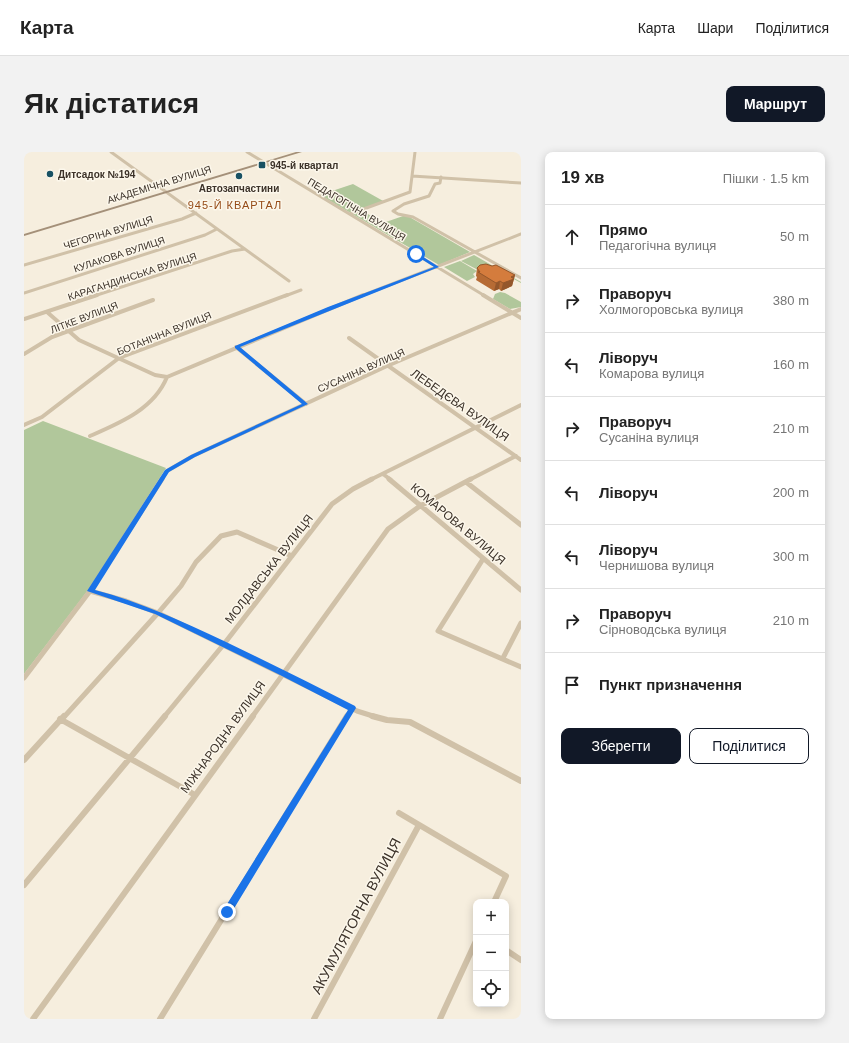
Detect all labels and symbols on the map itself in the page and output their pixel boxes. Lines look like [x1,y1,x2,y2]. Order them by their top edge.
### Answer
marker: 945-й квартал [257,160,267,170]
place label: 945-й квартал [270,160,338,171]
street label: АКАДЕМІЧНА ВУЛИЦЯ [106,163,212,206]
marker: Дитсадок №194 [45,169,55,179]
place label: Дитсадок №194 [58,169,136,180]
marker: Автозапчастини [234,171,244,181]
street label: ПЕДАГОГІЧНА ВУЛИЦЯ [306,176,408,243]
place label: Автозапчастини [199,183,279,194]
district label: 945-Й КВАРТАЛ [188,199,282,211]
street label: ЧЕГОРІНА ВУЛИЦЯ [62,214,154,251]
street label: КУЛАКОВА ВУЛИЦЯ [72,235,166,274]
route start [407,245,425,263]
street label: КАРАГАНДИНСЬКА ВУЛИЦЯ [66,250,198,303]
street label: ЛІТКЕ ВУЛИЦЯ [49,300,120,335]
street label: БОТАНІЧНА ВУЛИЦЯ [115,309,213,357]
street label: СУСАНІНА ВУЛИЦЯ [316,346,407,395]
street label: ЛЕБЕДЄВА ВУЛИЦЯ [408,366,512,444]
street label: КОМАРОВА ВУЛИЦЯ [408,480,508,568]
street label: МОЛДАВСЬКА ВУЛИЦЯ [222,512,316,626]
street label: МІЖНАРОДНА ВУЛИЦЯ [178,678,268,796]
street label: АКУМУЛЯТОРНА ВУЛИЦЯ [308,835,404,997]
route end [218,903,236,921]

